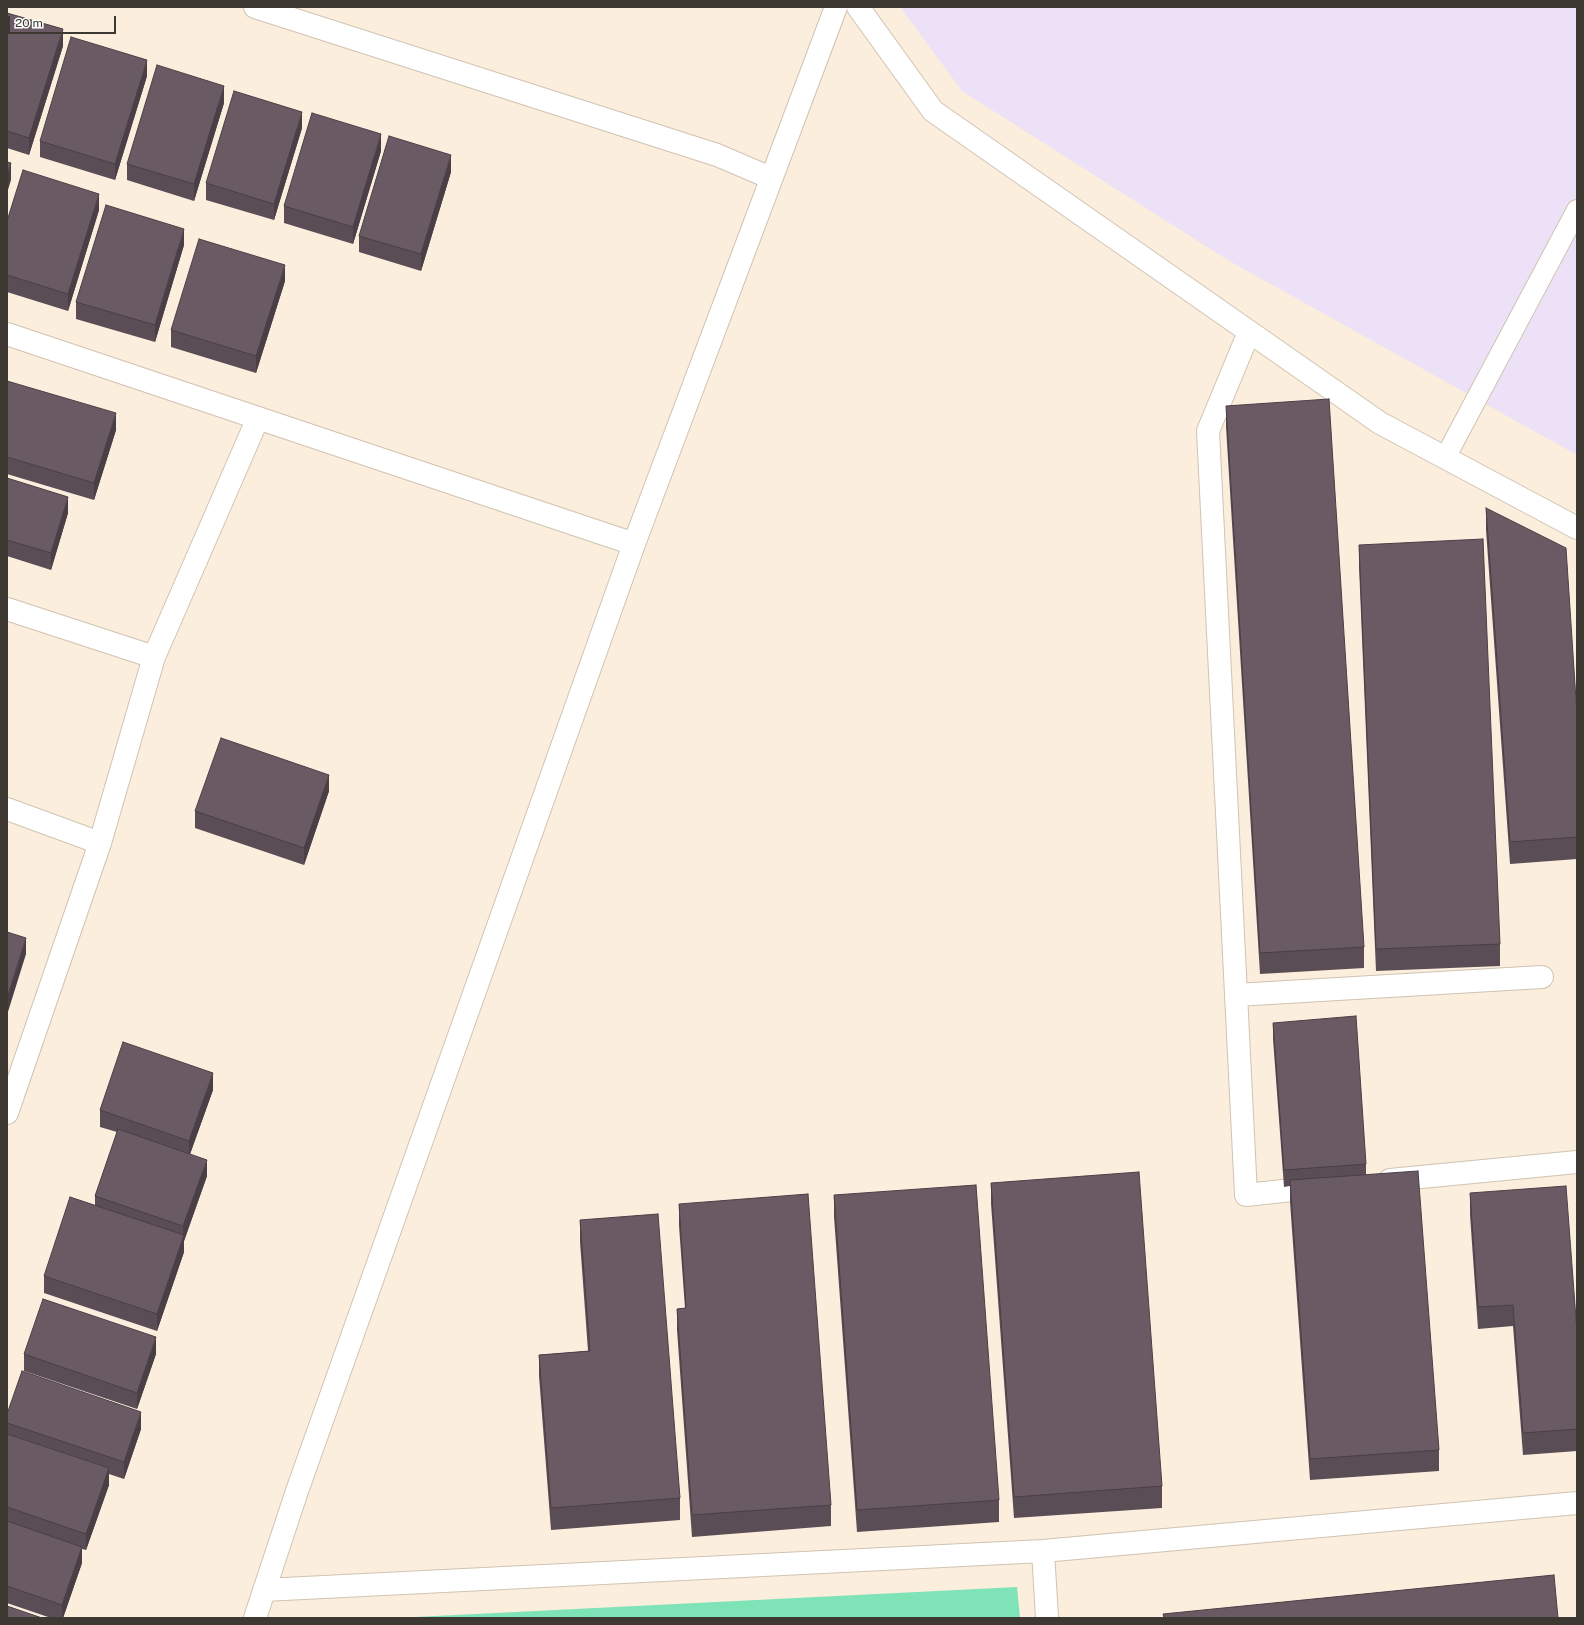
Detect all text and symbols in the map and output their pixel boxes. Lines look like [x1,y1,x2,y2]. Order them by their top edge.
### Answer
scale bar [10,8,118,34]
text: 20 m [15,16,43,30]

